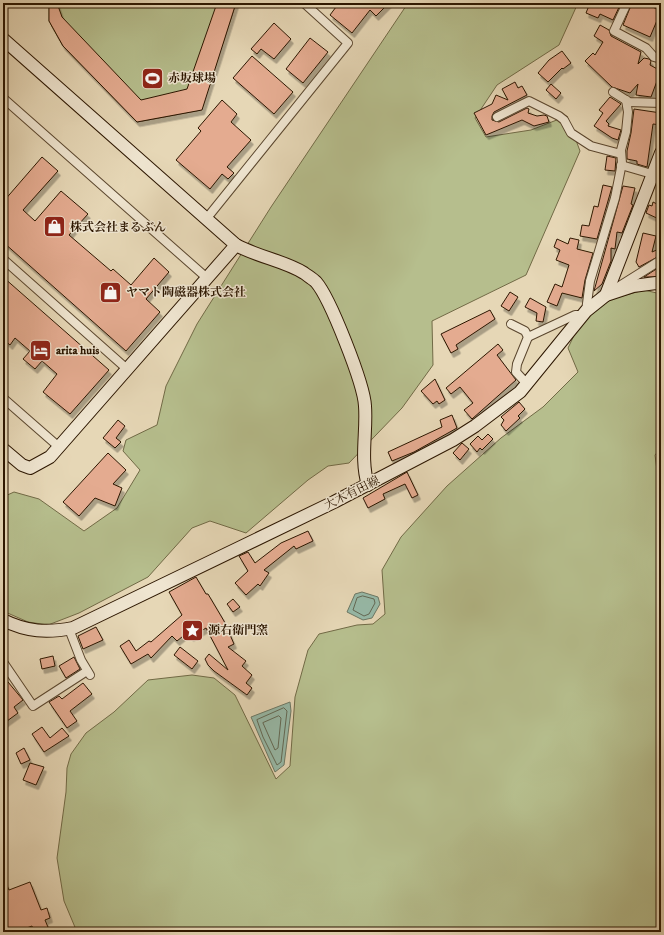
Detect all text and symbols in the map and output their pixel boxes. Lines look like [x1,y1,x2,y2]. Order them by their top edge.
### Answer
sports icon: 赤坂球場 [140,65,166,91]
place label: 赤坂球場 [168,71,216,86]
shop icon: 株式会社まるぶん [42,214,68,240]
place label: 株式会社まるぶん [70,220,166,235]
shop icon: ヤマト陶磁器株式会社 [97,279,123,305]
place label: ヤマト陶磁器株式会社 [126,285,246,300]
hotel icon: arita huis [28,337,54,363]
place label: arita huis [56,343,99,358]
street label: 大木有田線 [322,473,382,513]
place icon: 源右衛門窯 [179,617,205,643]
place label: 源右衛門窯 [208,623,268,638]

